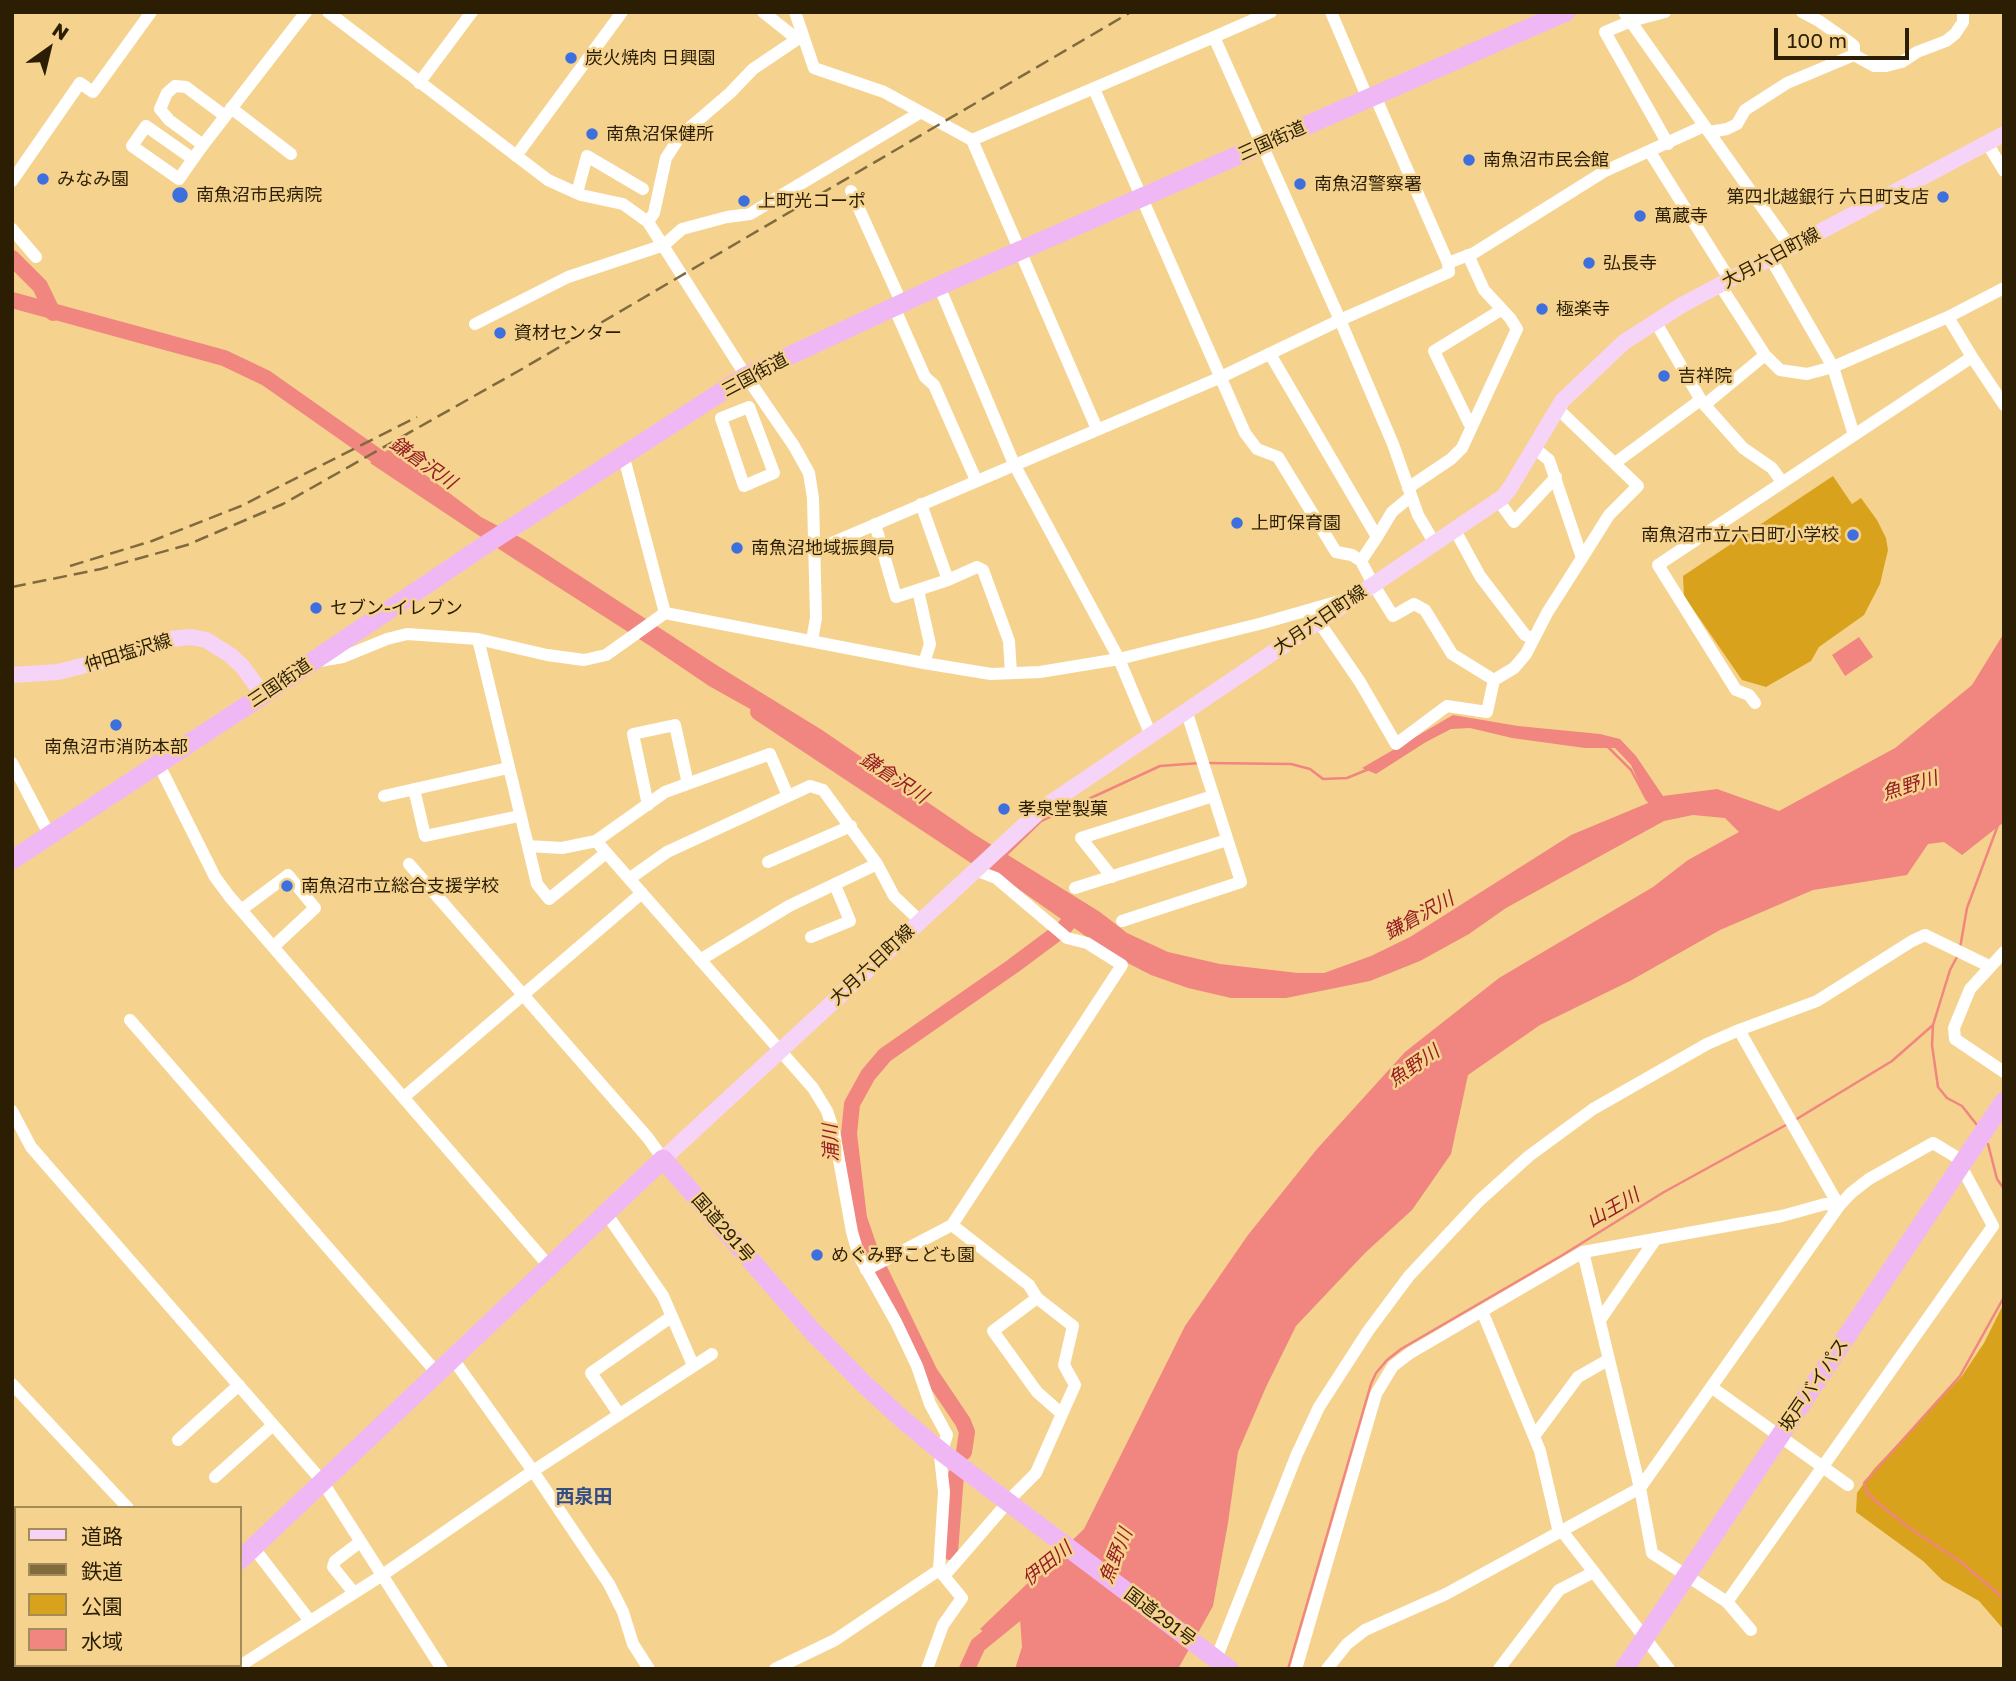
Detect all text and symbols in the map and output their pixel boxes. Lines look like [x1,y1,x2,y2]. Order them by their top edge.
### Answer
north arrow [14,14,84,84]
scale bar [1778,14,1913,58]
text: N [49,18,73,45]
text: 100 m [1787,27,1847,53]
place label: 炭火焼肉 日興園 [585,47,715,69]
marker: 炭火焼肉 日興園 [563,50,579,66]
street label: 三国街道 [1235,116,1309,166]
place label: 南魚沼保健所 [606,123,714,145]
marker: 南魚沼保健所 [584,126,600,142]
place label: 南魚沼市民会館 [1483,149,1609,171]
marker: 南魚沼市民会館 [1461,152,1477,168]
place label: みなみ園 [57,168,129,190]
marker: みなみ園 [35,171,51,187]
place label: 南魚沼警察署 [1314,173,1422,195]
marker: 南魚沼警察署 [1292,176,1308,192]
place label: 南魚沼市民病院 [196,184,322,206]
marker: 南魚沼市民病院 [170,185,190,205]
place label: 第四北越銀行 六日町支店 [1727,186,1929,208]
marker: 第四北越銀行 六日町支店 [1935,189,1951,205]
place label: 上町光コーポ [758,190,866,212]
marker: 上町光コーポ [736,193,752,209]
place label: 萬蔵寺 [1654,205,1708,227]
marker: 萬蔵寺 [1632,208,1648,224]
street label: 大月六日町線 [1718,223,1824,293]
place label: 弘長寺 [1603,252,1657,274]
marker: 弘長寺 [1581,255,1597,271]
place label: 極楽寺 [1556,298,1610,320]
marker: 極楽寺 [1534,301,1550,317]
place label: 資材センター [514,322,622,344]
marker: 資材センター [492,325,508,341]
street label: 三国街道 [718,349,792,401]
place label: 吉祥院 [1678,365,1732,387]
marker: 吉祥院 [1656,368,1672,384]
water label: 鎌倉沢川 [385,432,461,494]
place label: 上町保育園 [1251,512,1341,534]
marker: 上町保育園 [1229,515,1245,531]
place label: 南魚沼市立六日町小学校 [1641,524,1839,546]
marker: 南魚沼市立六日町小学校 [1845,527,1861,543]
place label: 南魚沼地域振興局 [751,537,895,559]
marker: 南魚沼地域振興局 [729,540,745,556]
street label: 大月六日町線 [1269,581,1371,659]
place label: セブン-イレブン [330,597,463,619]
marker: セブン-イレブン [308,600,324,616]
street label: 仲田塩沢線 [82,630,174,676]
street label: 三国街道 [244,654,316,712]
marker: 南魚沼市消防本部 [108,717,124,733]
place label: 南魚沼市消防本部 [44,736,188,758]
water label: 鎌倉沢川 [856,748,932,808]
water label: 魚野川 [1879,767,1941,805]
place label: 孝泉堂製菓 [1018,798,1108,820]
marker: 孝泉堂製菓 [996,801,1012,817]
place label: 南魚沼市立総合支援学校 [301,875,499,897]
marker: 南魚沼市立総合支援学校 [279,878,295,894]
water label: 鎌倉沢川 [1380,888,1458,944]
street label: 大月六日町線 [825,920,919,1010]
water label: 魚野川 [1384,1040,1444,1092]
water label: 浦川 [819,1124,843,1162]
water label: 山王川 [1583,1184,1643,1232]
street label: 国道291号 [687,1189,759,1267]
place label: めぐみ野こども園 [831,1244,975,1266]
marker: めぐみ野こども園 [809,1247,825,1263]
street label: 坂戸バイパス [1775,1334,1853,1436]
district label: 西泉田 [556,1486,612,1508]
legend [14,1506,242,1667]
text: 道路 [81,1523,123,1549]
water label: 魚野川 [1095,1525,1137,1587]
water label: 伊田川 [1018,1537,1076,1591]
text: 鉄道 [81,1558,123,1584]
street label: 国道291号 [1120,1583,1200,1651]
text: 公園 [81,1593,123,1619]
text: 水域 [81,1628,123,1654]

